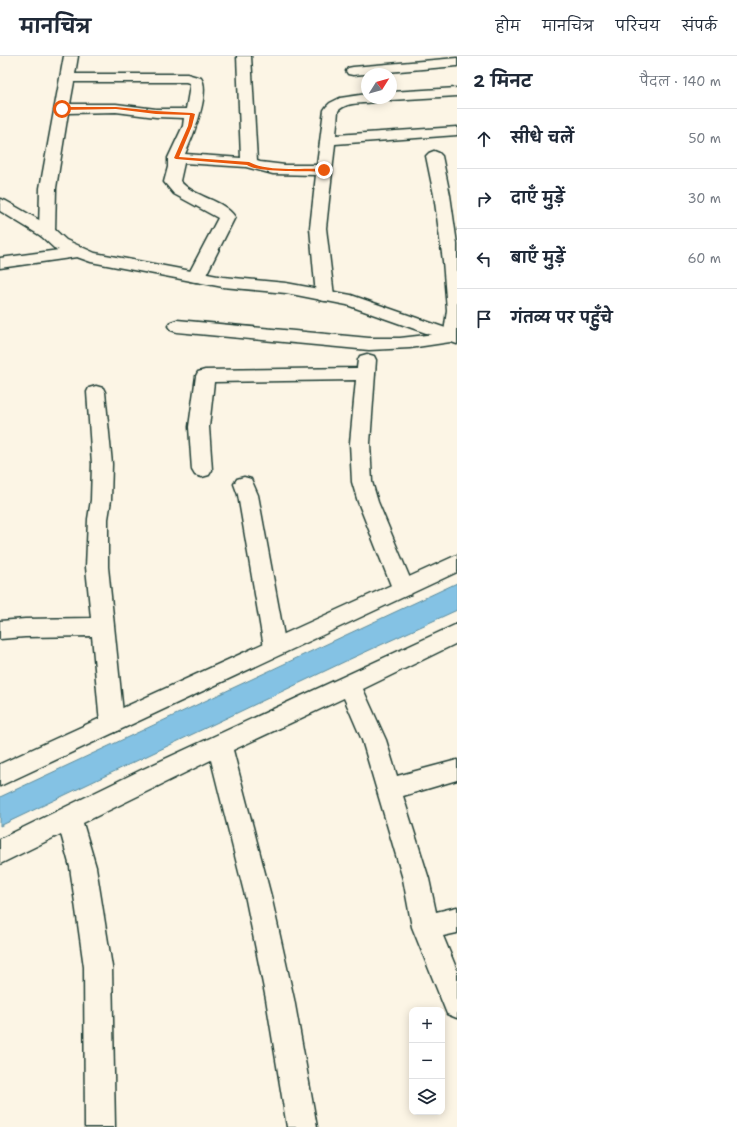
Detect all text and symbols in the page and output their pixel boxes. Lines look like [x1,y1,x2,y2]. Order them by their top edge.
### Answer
text: मानचित्र [20,14,91,39]
text: होम [496,17,520,35]
text: मानचित्र [542,17,594,35]
text: परिचय [616,17,660,35]
text: संपर्क [682,17,717,35]
north arrow [361,68,397,104]
text: 2 मिनट [473,70,532,92]
text: पैदल · 140 m [640,73,721,90]
route start [53,100,71,118]
icon: ahead [473,128,495,150]
text: सीधे चलें [511,128,574,148]
text: 50 m [688,130,721,147]
route end [315,161,333,179]
icon: right [473,188,495,210]
text: दाएँ मुड़ें [511,188,565,208]
text: 30 m [687,190,721,207]
icon: left [473,248,495,270]
text: बाएँ मुड़ें [511,248,565,268]
text: 60 m [688,250,721,267]
icon: arrive [473,308,495,330]
text: गंतव्य पर पहुँचे [511,308,613,328]
map controls [409,1007,445,1115]
button: + [409,1007,445,1043]
button: − [409,1043,445,1079]
button: layers [409,1079,445,1115]

